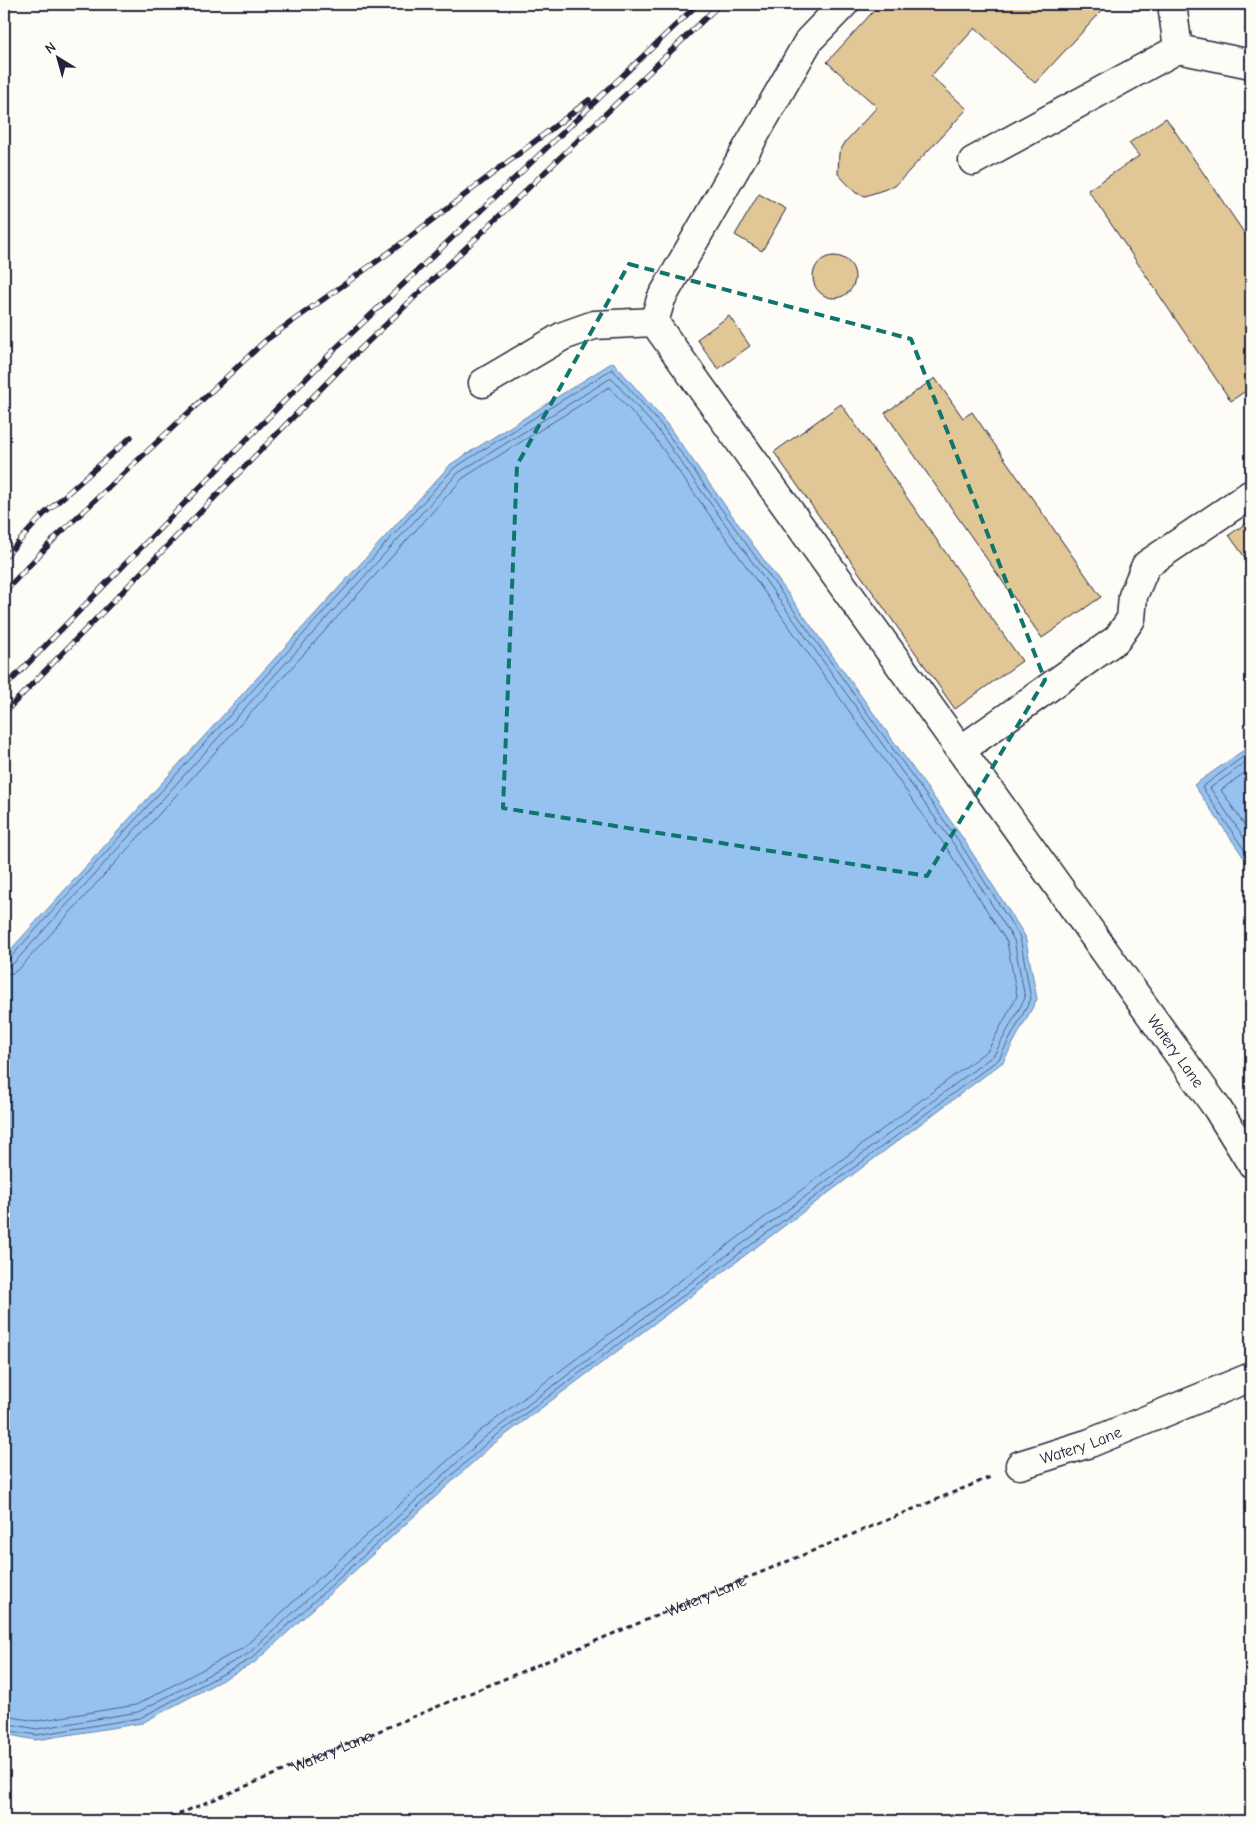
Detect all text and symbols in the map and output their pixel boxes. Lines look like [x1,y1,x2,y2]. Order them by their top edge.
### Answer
north arrow [32,32,82,82]
text: N [42,38,59,58]
street label: Watery Lane [1143,1012,1207,1091]
street label: Watery Lane [1038,1423,1124,1468]
street label: Watery Lane [664,1571,749,1621]
street label: Watery Lane [290,1727,375,1776]

